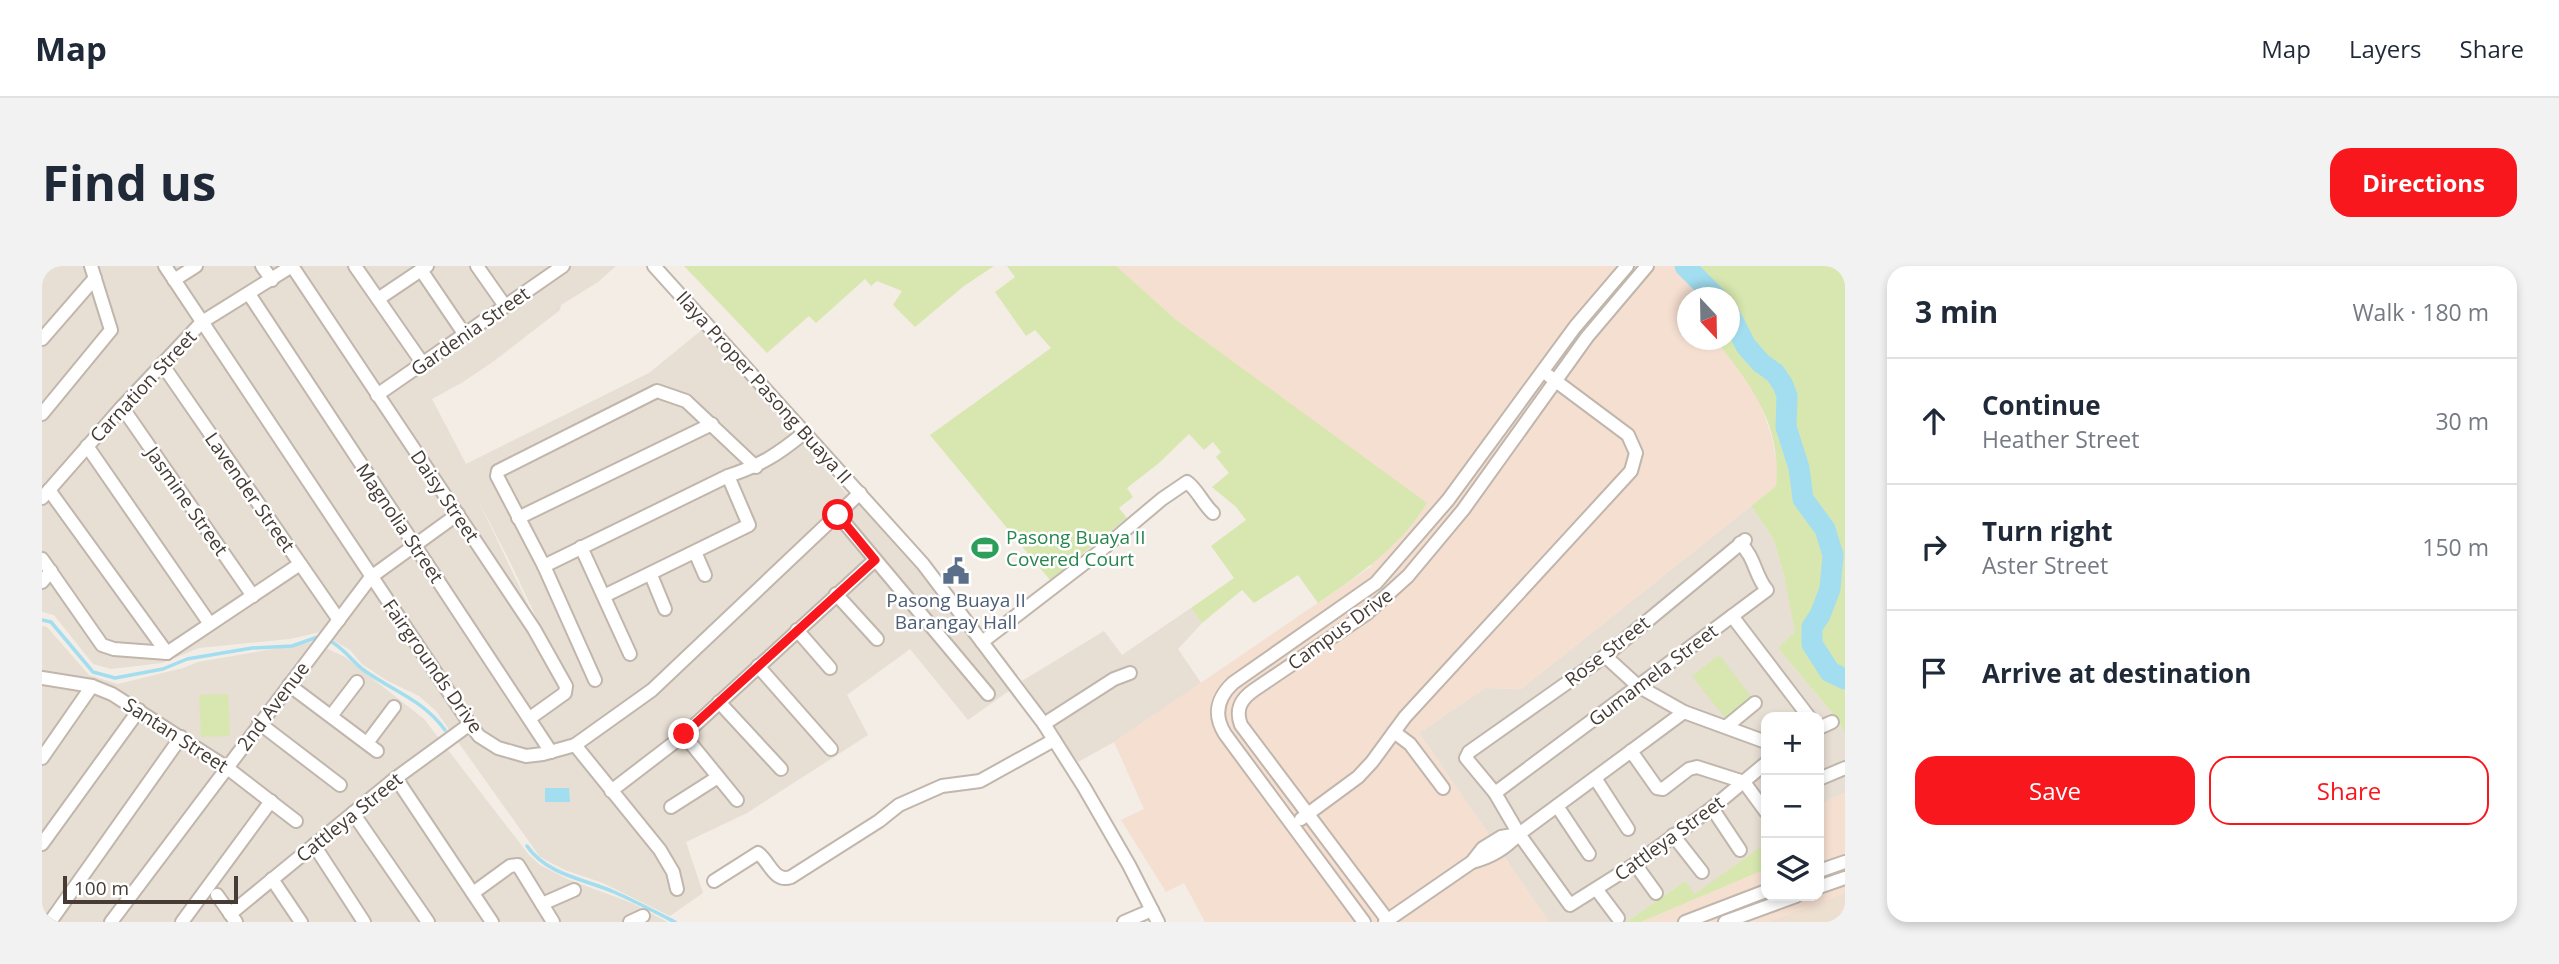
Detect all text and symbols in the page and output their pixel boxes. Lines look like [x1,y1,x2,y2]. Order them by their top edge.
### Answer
text: Map [35,26,107,71]
text: Map [2261,32,2311,65]
text: Layers [2349,32,2422,65]
text: Share [2460,32,2524,65]
button: Directions [2330,148,2517,217]
text: Find us [42,149,216,215]
street label: Gardenia Street [405,280,535,382]
street label: Ilaya Proper Pasong Buaya II [670,285,858,489]
north arrow [1677,287,1740,350]
text: 3 min [1915,291,1998,332]
text: Walk · 180 m [2352,296,2489,328]
street label: Carnation Street [84,324,202,448]
text: Continue [1982,387,2101,423]
icon: ahead [1915,402,1953,440]
text: 30 m [2435,405,2489,437]
text: Heather Street [1982,423,2140,455]
street label: Lavender Street [199,427,301,557]
street label: Jasmine Street [139,440,234,561]
street label: Daisy Street [405,445,485,547]
street label: Magnolia Street [350,458,450,588]
route start [822,499,853,530]
text: Turn right [1982,513,2113,549]
place label: Pasong Buaya II Covered Court [1006,524,1146,572]
icon: right [1915,528,1953,566]
text: 150 m [2422,531,2489,563]
sports icon: Pasong Buaya II Covered Court [970,533,1000,563]
text: Aster Street [1982,549,2108,581]
public building icon: Pasong Buaya II Barangay Hall [941,556,971,586]
street label: Campus Drive [1282,582,1398,676]
place label: Pasong Buaya II Barangay Hall [886,587,1026,635]
street label: Fairgrounds Drive [377,594,489,738]
street label: Rose Street [1559,610,1655,692]
street label: Gumamela Street [1583,618,1723,732]
icon: arrive [1915,654,1953,692]
text: Arrive at destination [1982,655,2251,691]
street label: 2nd Avenue [231,656,315,756]
street label: Santan Street [119,692,233,779]
map controls [1761,712,1824,901]
button: + [1761,712,1824,775]
route end [668,718,699,749]
button: Save [1915,756,2195,825]
button: Share [2209,756,2489,825]
street label: Cattleya Street [290,766,408,868]
button: − [1761,775,1824,838]
street label: Cattleya Street [1609,789,1729,887]
button: layers [1761,838,1824,901]
scale bar [63,873,238,905]
text: 100 m [74,875,129,901]

